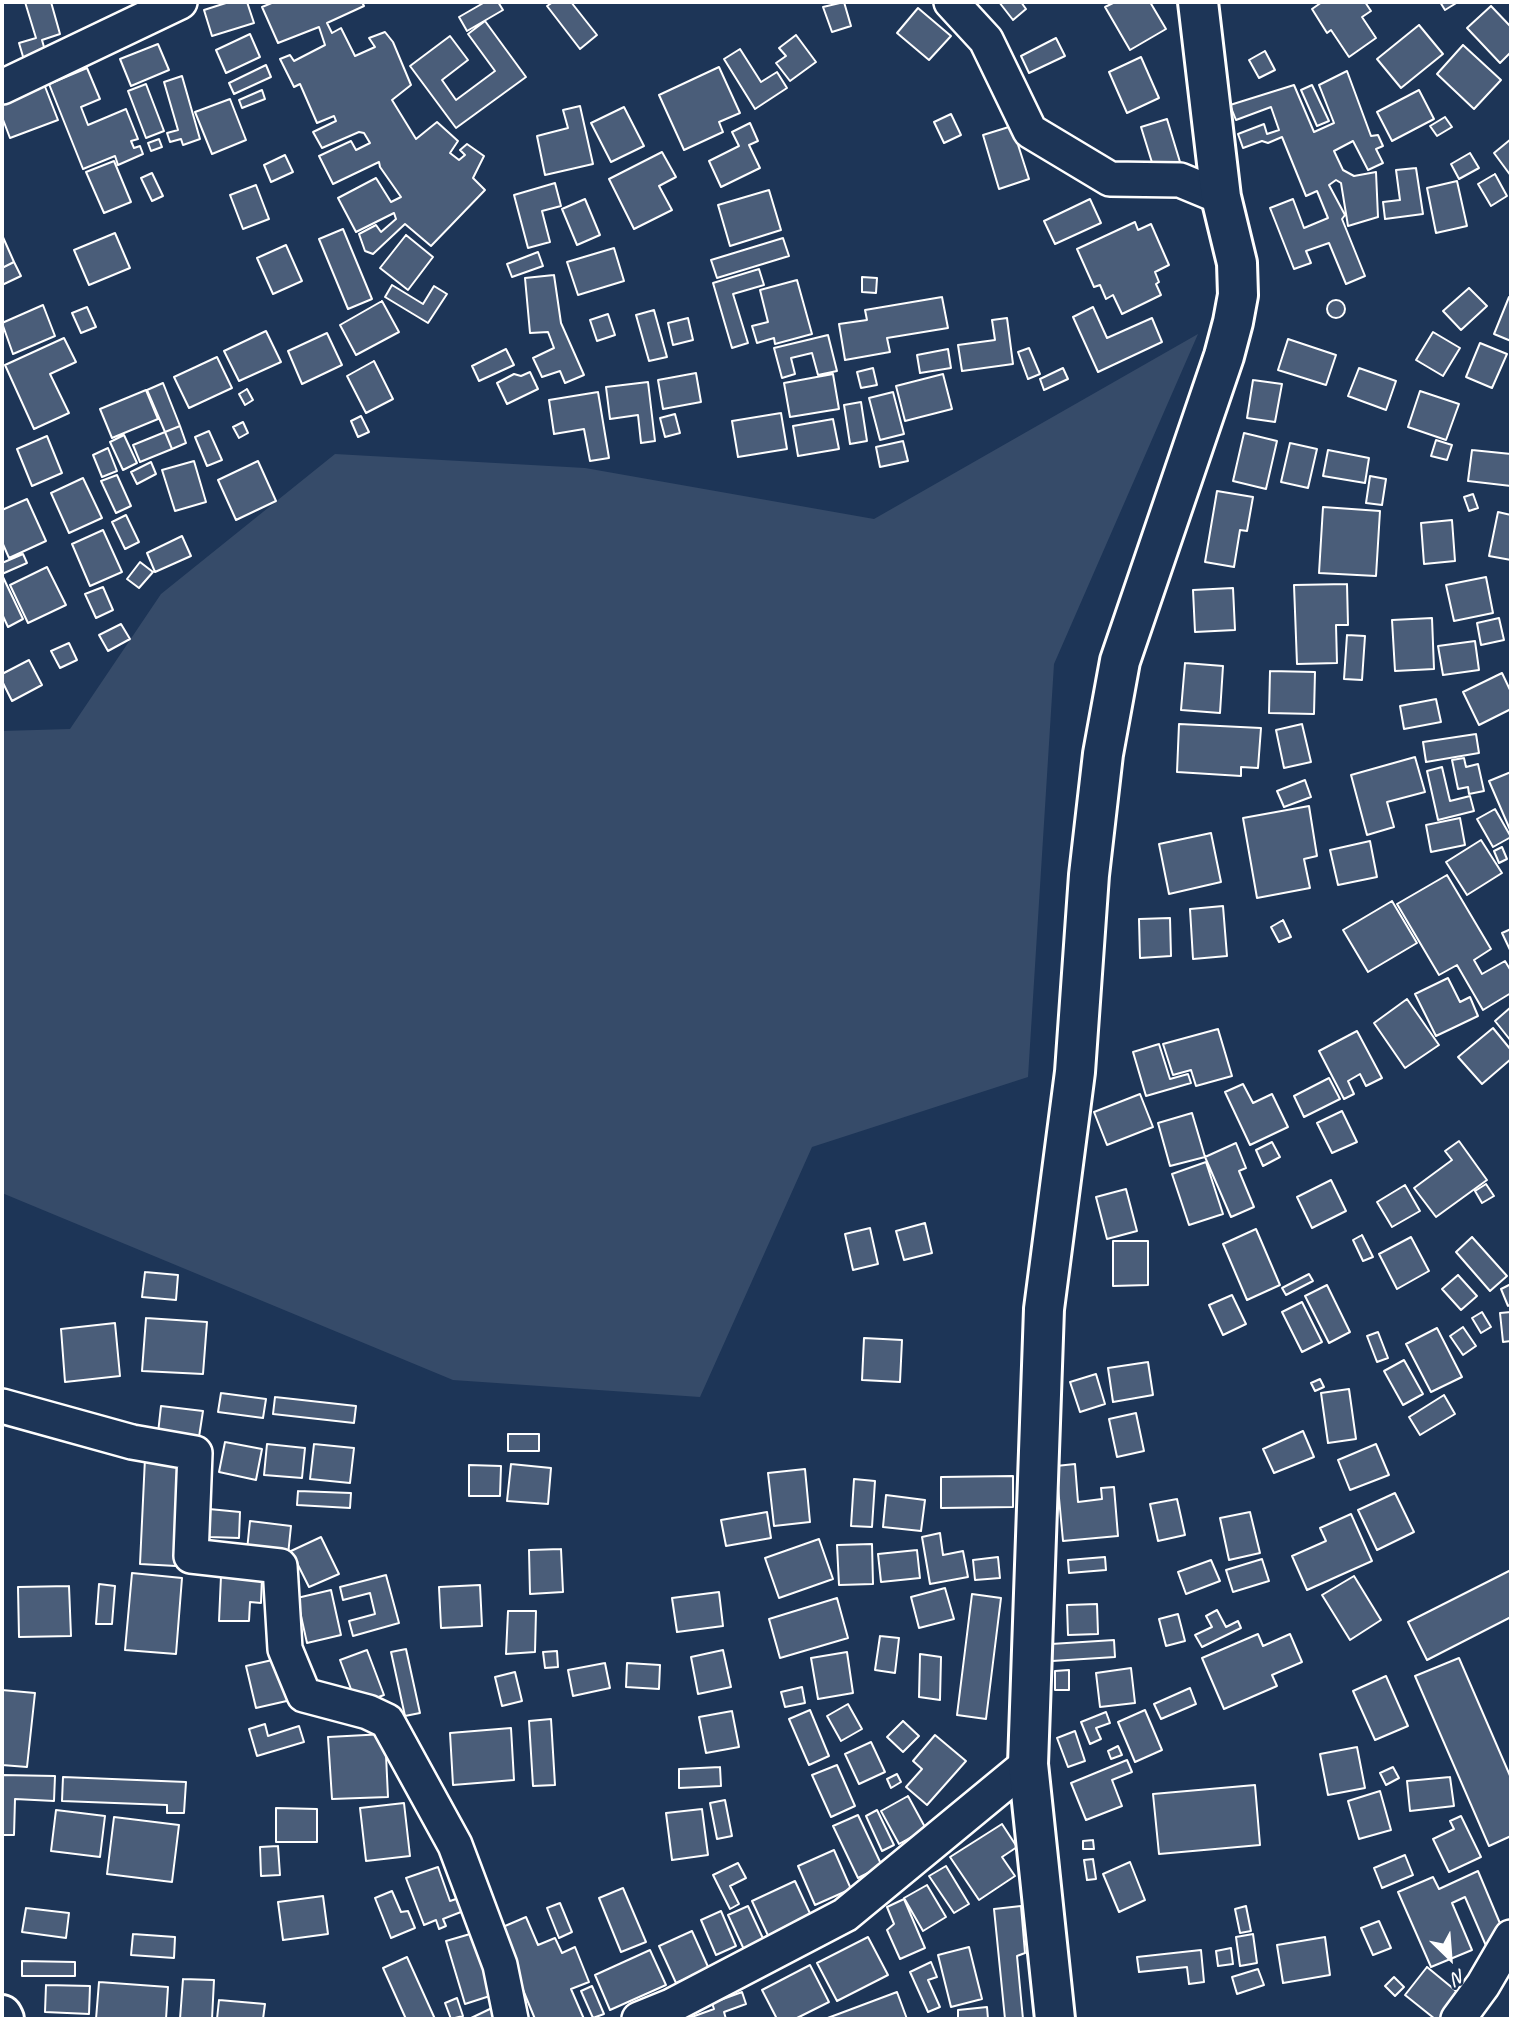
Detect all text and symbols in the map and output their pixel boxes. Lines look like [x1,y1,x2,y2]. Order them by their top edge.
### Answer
north arrow [1415,1923,1485,1993]
text: N [1448,1964,1469,1990]

